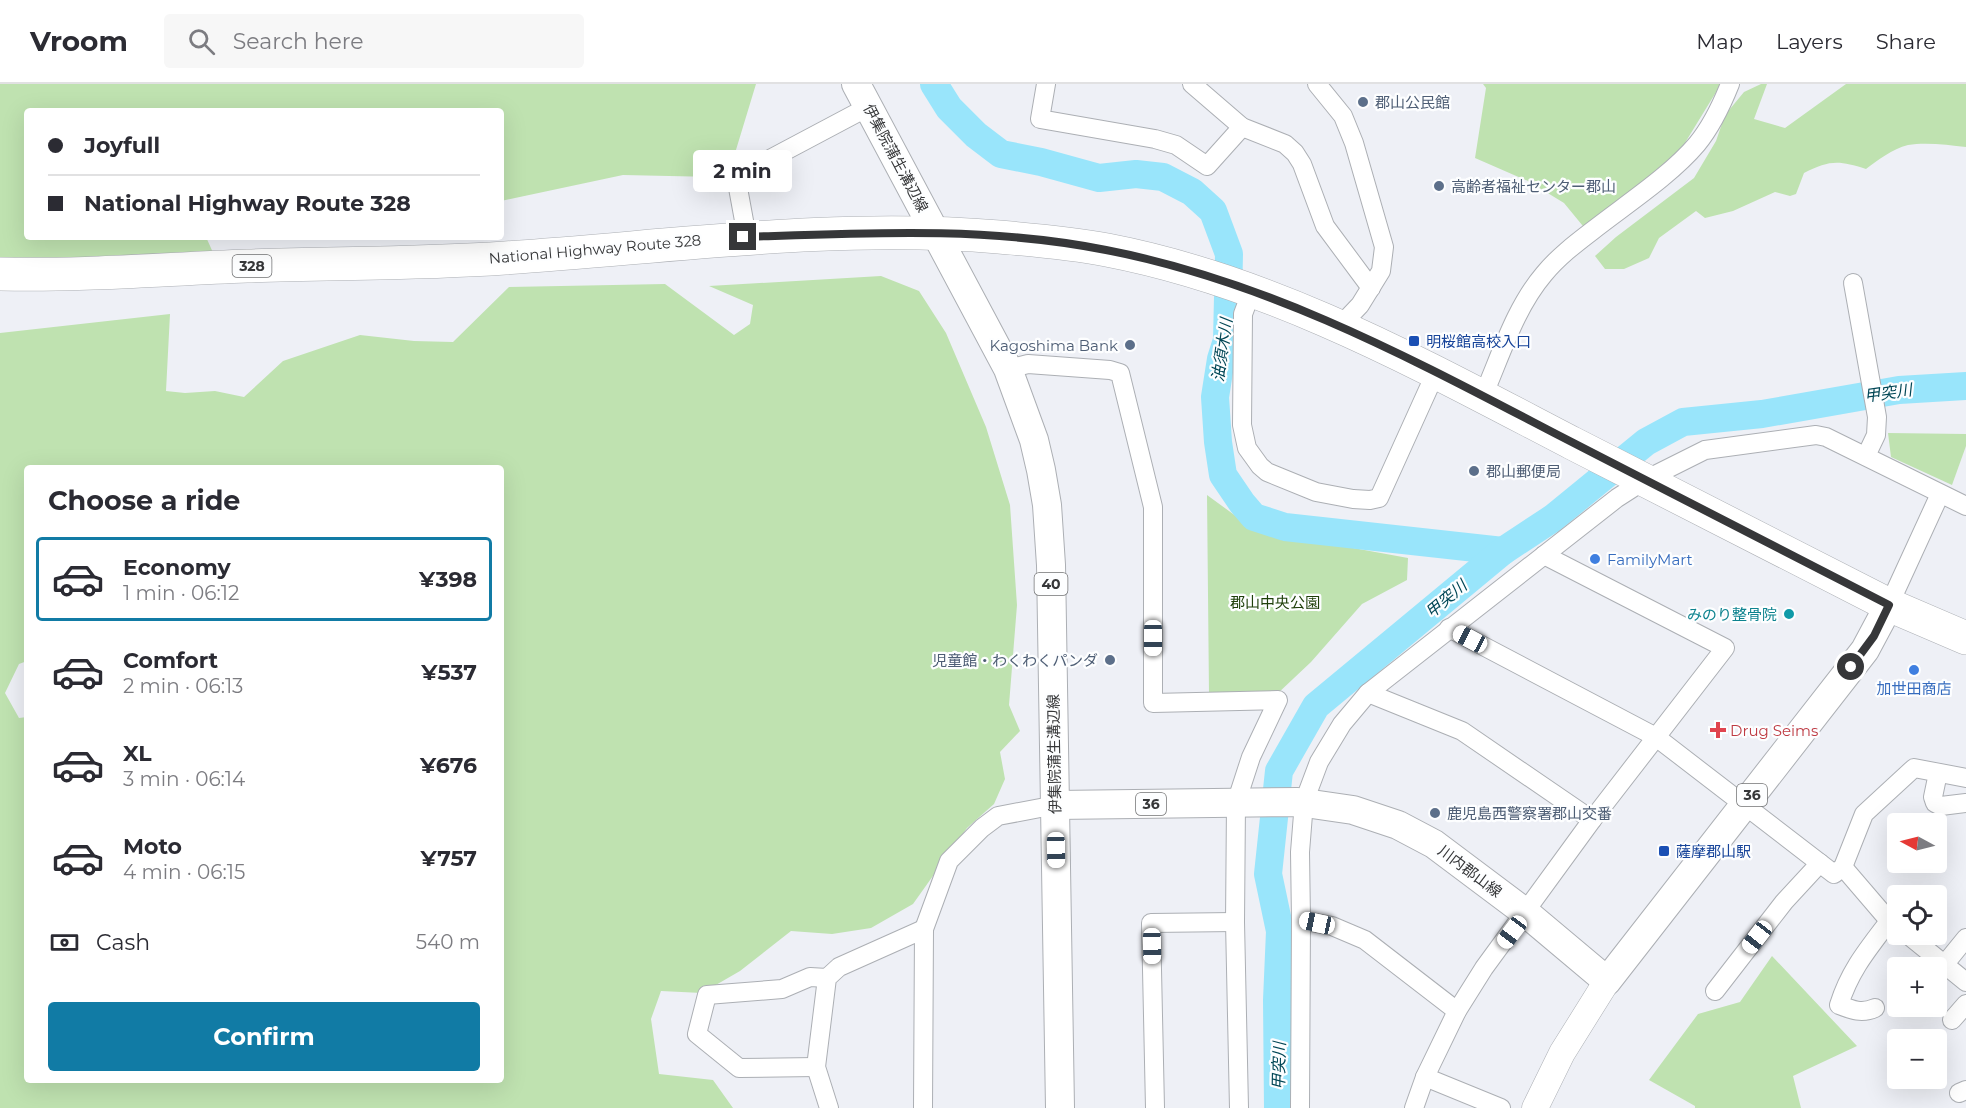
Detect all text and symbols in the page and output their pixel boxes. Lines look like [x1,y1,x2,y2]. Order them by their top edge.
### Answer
search box [164,14,584,68]
text: Vroom [30,24,128,58]
icon: search [185,25,218,58]
text: Search here [233,28,364,55]
text: Map [1696,29,1743,54]
text: Layers [1776,29,1843,54]
text: Share [1876,29,1936,54]
place label: 郡山公民館 [1375,93,1450,112]
marker: 郡山公民館 [1356,95,1370,109]
street label: 伊集院蒲生溝辺線 [859,101,933,215]
text: Joyfull [84,132,160,159]
callout: 2 min [694,150,792,192]
text: 2 min [713,159,772,183]
place label: 高齢者福祉センター郡山 [1451,177,1616,196]
marker: 高齢者福祉センター郡山 [1432,179,1446,193]
text: National Highway Route 328 [84,190,411,217]
route end [729,223,756,250]
street label: National Highway Route 328 [488,230,702,268]
road number: 328 [232,255,272,277]
water label: 油須木川 [1208,315,1236,383]
place label: 明桜館高校入口 [1426,332,1531,351]
marker: 明桜館高校入口 [1407,334,1421,348]
place label: Kagoshima Bank [990,336,1118,355]
marker: Kagoshima Bank [1123,338,1137,352]
water label: 甲突川 [1863,380,1915,406]
place label: 郡山郵便局 [1486,462,1561,481]
marker: 郡山郵便局 [1467,464,1481,478]
text: Choose a ride [48,484,240,517]
place label: FamilyMart [1607,550,1693,569]
icon: car [51,552,105,606]
marker: FamilyMart [1588,552,1602,566]
text: Economy [123,554,231,581]
text: ¥398 [419,566,477,593]
road number: 40 [1034,573,1068,595]
water label: 甲突川 [1422,575,1472,622]
text: 1 min · 06:12 [123,581,239,605]
park label: 郡山中央公園 [1230,593,1320,612]
place label: みのり整骨院 [1687,605,1777,624]
marker: みのり整骨院 [1782,607,1796,621]
car [1144,620,1162,656]
car [1450,623,1490,655]
icon: car [51,645,105,699]
text: Comfort [123,647,218,674]
place label: 児童館・わくわくパンダ [932,651,1098,670]
marker: 児童館・わくわくパンダ [1103,653,1117,667]
route start [1837,653,1864,680]
text: ¥537 [421,659,477,686]
marker: 加世田商店 [1907,663,1921,677]
text: 2 min · 06:13 [123,674,243,698]
place label: 加世田商店 [1876,679,1952,698]
street label: 伊集院蒲生溝辺線 [1043,694,1065,814]
place label: Drug Seims [1730,721,1818,740]
marker: Drug Seims [1711,723,1725,737]
icon: car [51,738,105,792]
text: XL [123,740,152,767]
text: ¥676 [420,752,477,779]
text: 3 min · 06:14 [123,767,245,791]
road number: 36 [1737,784,1767,806]
road number: 36 [1136,793,1166,815]
place label: 鹿児島西警察署郡山交番 [1447,804,1612,823]
marker: 鹿児島西警察署郡山交番 [1428,806,1442,820]
north arrow [1887,813,1947,873]
map controls [1887,813,1947,1089]
icon: car [51,831,105,885]
car [1047,832,1065,868]
text: Moto [123,833,182,860]
street label: 川内郡山線 [1434,841,1506,901]
place label: 薩摩郡山駅 [1676,842,1751,861]
marker: 薩摩郡山駅 [1657,844,1671,858]
text: ¥757 [421,845,477,872]
text: 4 min · 06:15 [123,860,245,884]
button: locate [1887,885,1947,945]
car [1298,910,1336,936]
car [1494,912,1530,952]
car [1739,917,1775,957]
icon: cash [48,926,81,959]
car [1143,928,1161,964]
text: Cash [96,929,150,956]
text: 540 m [416,930,480,954]
button: + [1887,957,1947,1017]
button: Confirm [48,1002,480,1071]
button: − [1887,1029,1947,1089]
water label: 甲突川 [1269,1040,1289,1090]

